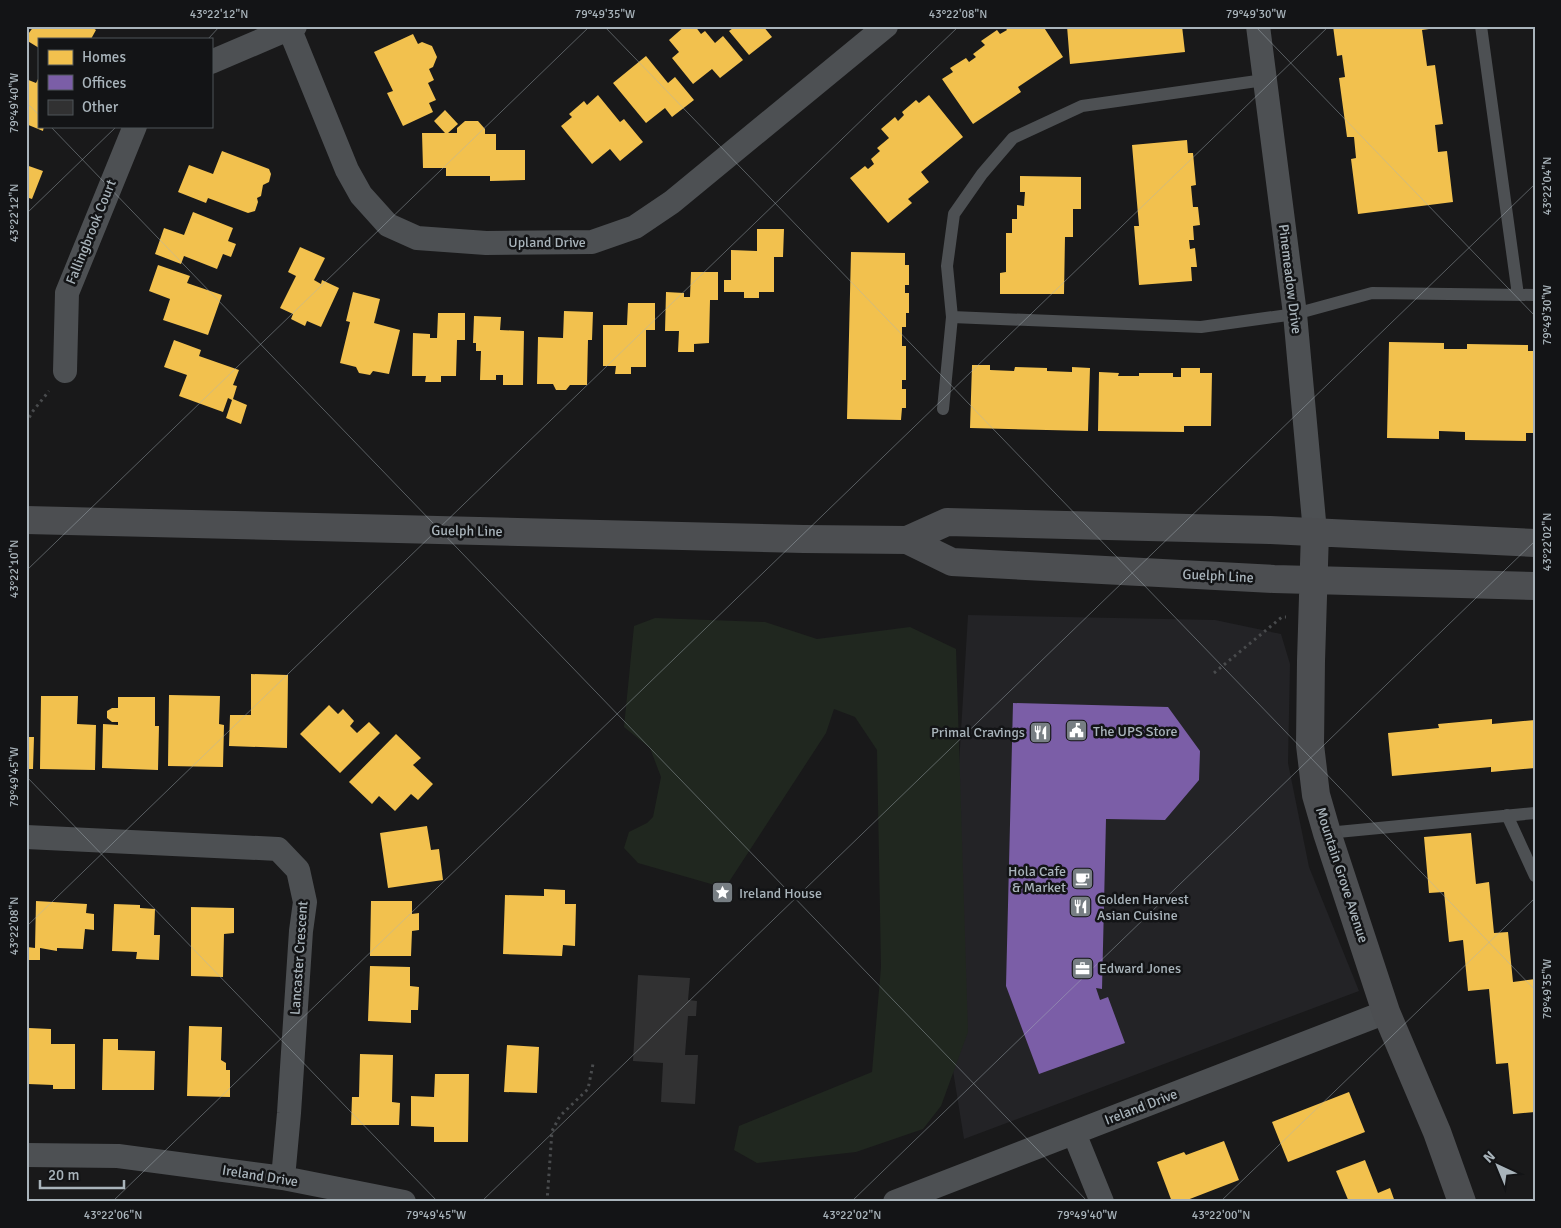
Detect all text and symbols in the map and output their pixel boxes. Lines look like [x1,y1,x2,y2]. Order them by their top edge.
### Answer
text: 43°22'12"N [190,7,248,22]
text: 79°49'35"W [575,7,635,22]
text: 43°22'08"N [929,7,987,22]
text: 79°49'30"W [1226,7,1286,22]
legend [38,38,212,128]
text: Homes [82,48,126,66]
text: 79°49'40"W [7,73,22,133]
text: Offices [82,74,127,92]
text: Other [82,98,119,116]
text: 43°22'04"N [1540,157,1555,215]
street label: Fallingbrook Court [62,177,120,287]
text: 43°22'12"N [7,184,22,242]
street label: Pinemeadow Drive [1275,223,1305,335]
street label: Upland Drive [508,234,586,251]
text: 79°49'30"W [1540,285,1555,345]
text: 43°22'02"N [1540,513,1555,571]
street label: Guelph Line [431,522,503,540]
text: 43°22'10"N [7,540,22,598]
street label: Guelph Line [1182,566,1254,586]
public building icon: The UPS Store [1065,719,1089,743]
restaurant icon: Primal Cravings [1029,720,1053,744]
place label: The UPS Store [1093,723,1178,740]
place label: Primal Cravings [931,724,1025,741]
text: 79°49'45"W [7,747,22,807]
street label: Mountain Grove Avenue [1312,805,1372,945]
place label: Hola Cafe & Market [1008,863,1066,896]
cafe icon: Hola Cafe & Market [1070,867,1094,891]
place icon: Ireland House [711,881,735,905]
place label: Ireland House [739,885,822,902]
place label: Golden Harvest Asian Cuisine [1097,891,1189,924]
restaurant icon: Golden Harvest Asian Cuisine [1069,895,1093,919]
text: 43°22'08"N [7,897,22,955]
street label: Lancaster Crescent [287,900,311,1016]
office icon: Edward Jones [1071,956,1095,980]
text: 79°49'35"W [1540,959,1555,1019]
place label: Edward Jones [1099,960,1181,977]
street label: Ireland Drive [1102,1085,1180,1129]
north arrow [1474,1140,1524,1190]
text: N [1480,1148,1499,1167]
scale bar [40,1158,124,1190]
street label: Ireland Drive [221,1162,299,1190]
text: 20 m [48,1166,79,1184]
text: 43°22'06"N [84,1208,142,1223]
text: 79°49'45"W [406,1208,466,1223]
text: 43°22'02"N [823,1208,881,1223]
text: 79°49'40"W [1057,1208,1117,1223]
text: 43°22'00"N [1192,1208,1250,1223]

